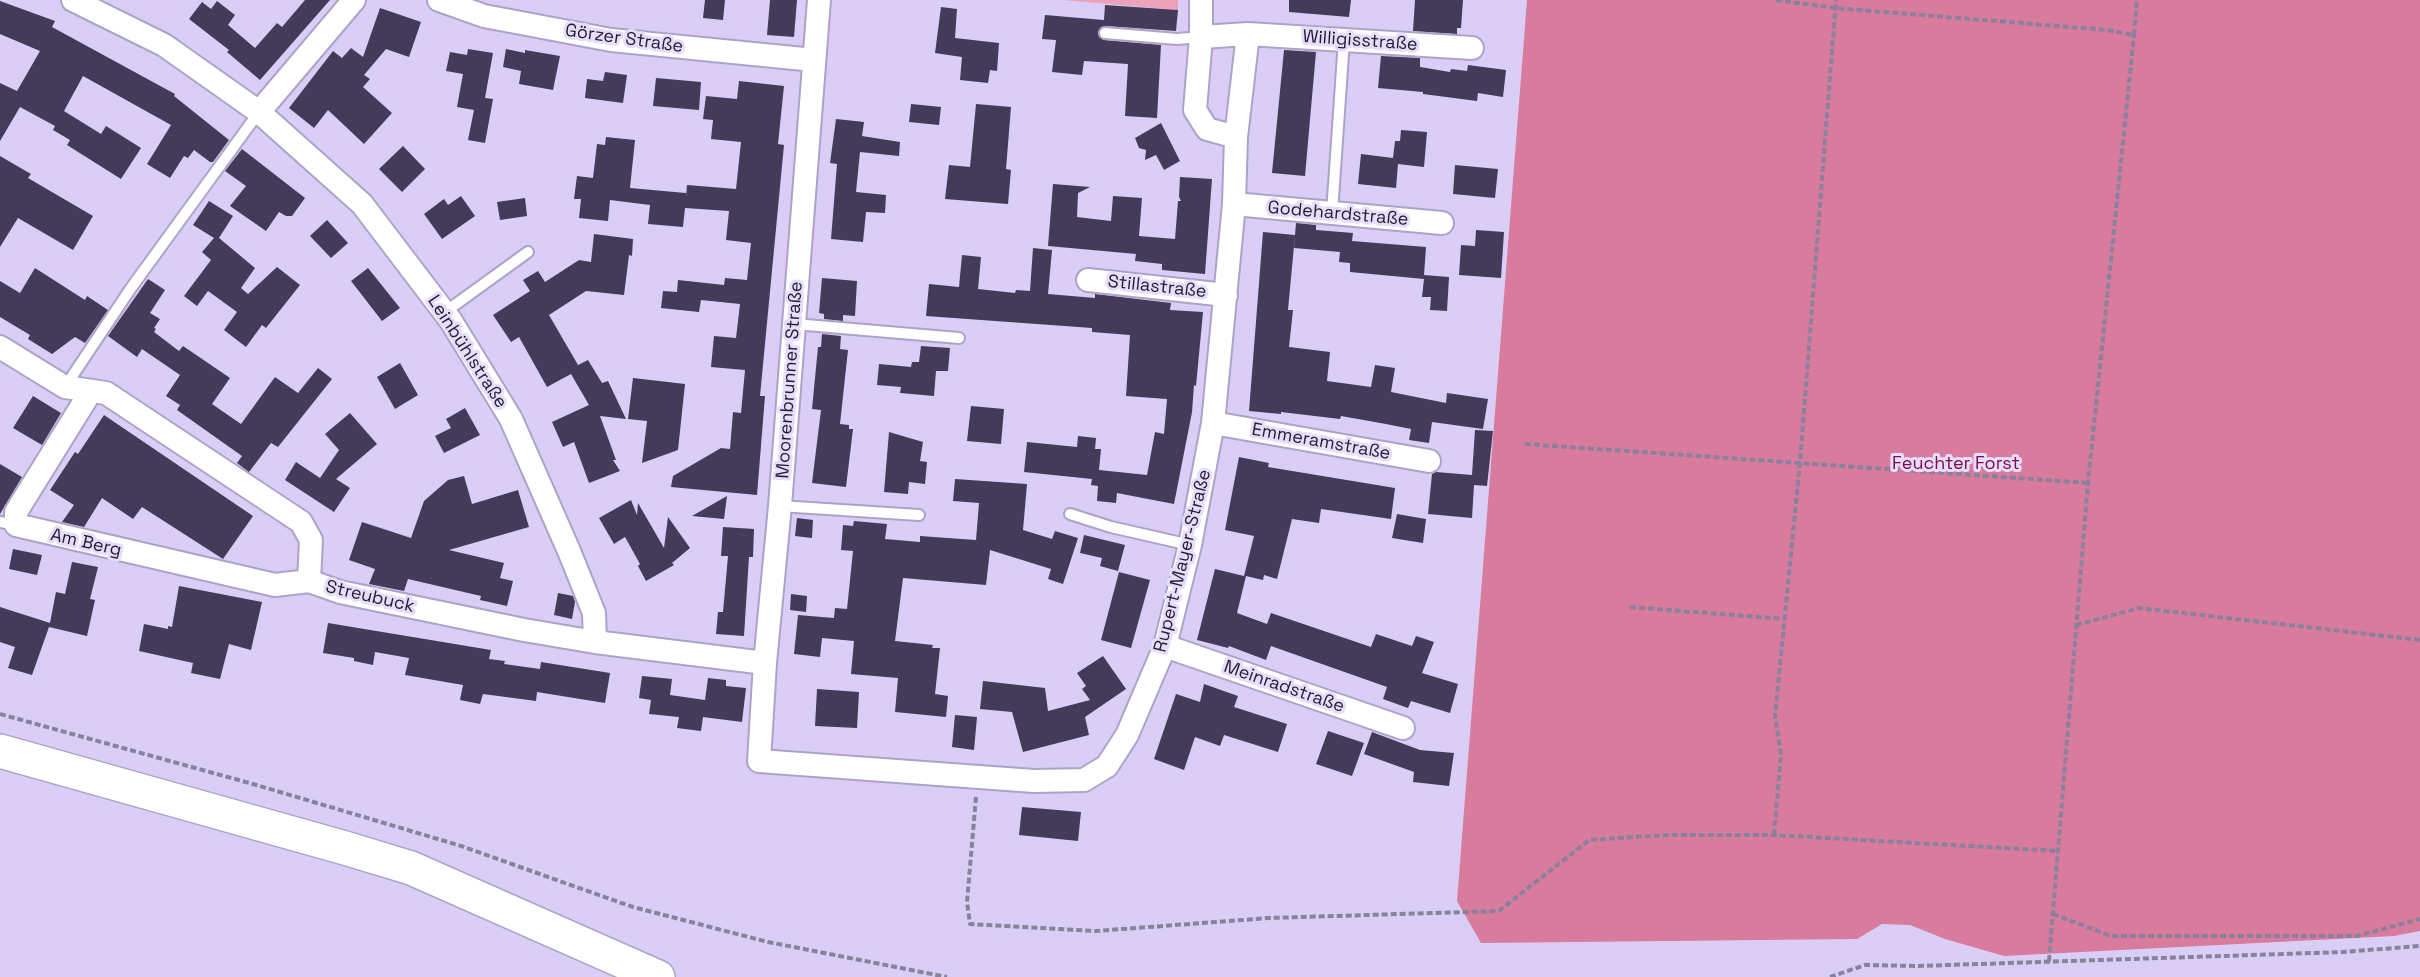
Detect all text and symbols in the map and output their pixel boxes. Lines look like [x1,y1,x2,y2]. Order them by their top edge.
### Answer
street label: Görzer Straße [564,20,684,58]
street label: Willigisstraße [1302,26,1418,56]
street label: Godehardstraße [1267,197,1409,231]
street label: Stillastraße [1107,271,1207,303]
street label: Moorenbrunner Straße [772,281,808,479]
street label: Leinbühlstraße [422,291,512,413]
street label: Emmeramstraße [1250,419,1392,465]
park label: Feuchter Forst [1892,453,2020,475]
street label: Rupert-Mayer-Straße [1150,467,1216,655]
street label: Am Berg [48,524,124,562]
street label: Streubuck [323,576,417,618]
street label: Meinradstraße [1221,656,1347,718]

